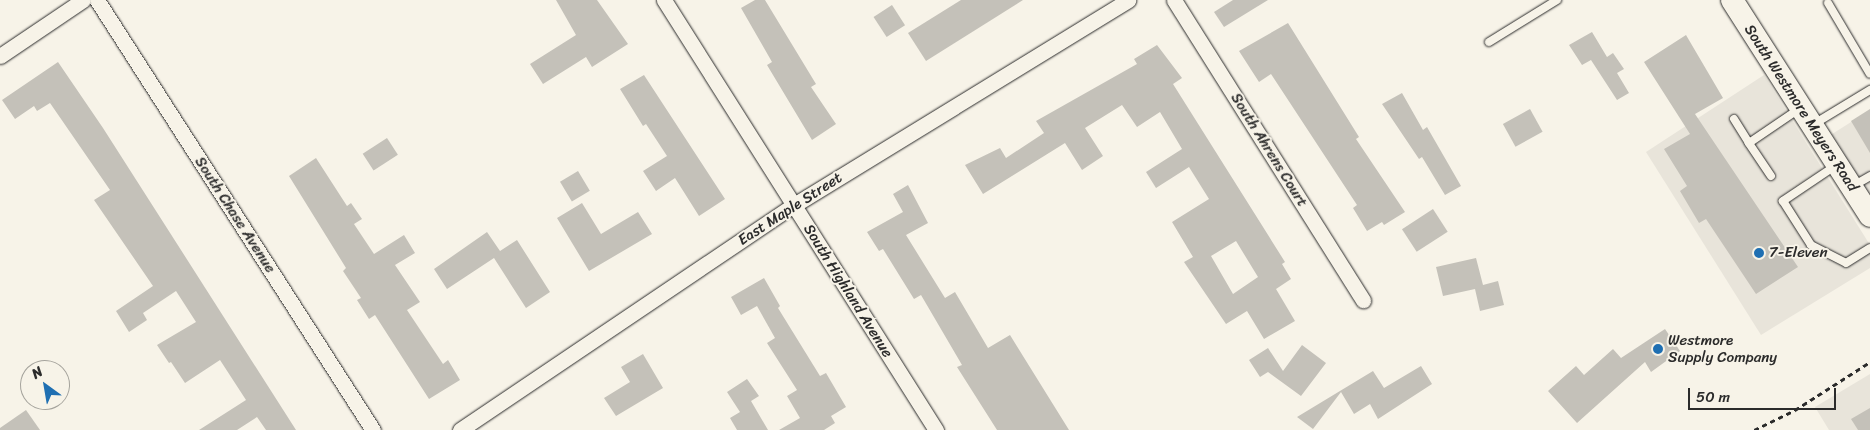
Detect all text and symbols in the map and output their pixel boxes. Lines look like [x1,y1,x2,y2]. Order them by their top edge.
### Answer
street label: South Westmore Meyers Road [1740,21,1862,195]
street label: South Ahrens Court [1226,89,1312,211]
street label: South Chase Avenue [191,154,279,276]
street label: East Maple Street [735,169,845,249]
street label: South Highland Avenue [800,221,896,361]
place label: 7-Eleven [1769,244,1828,262]
marker: 7-Eleven [1753,247,1765,259]
place label: Westmore Supply Company [1668,331,1777,366]
marker: Westmore Supply Company [1652,343,1664,355]
north arrow [20,360,70,410]
text: N [27,360,48,386]
scale bar [1690,378,1838,410]
text: 50 m [1696,384,1730,410]

